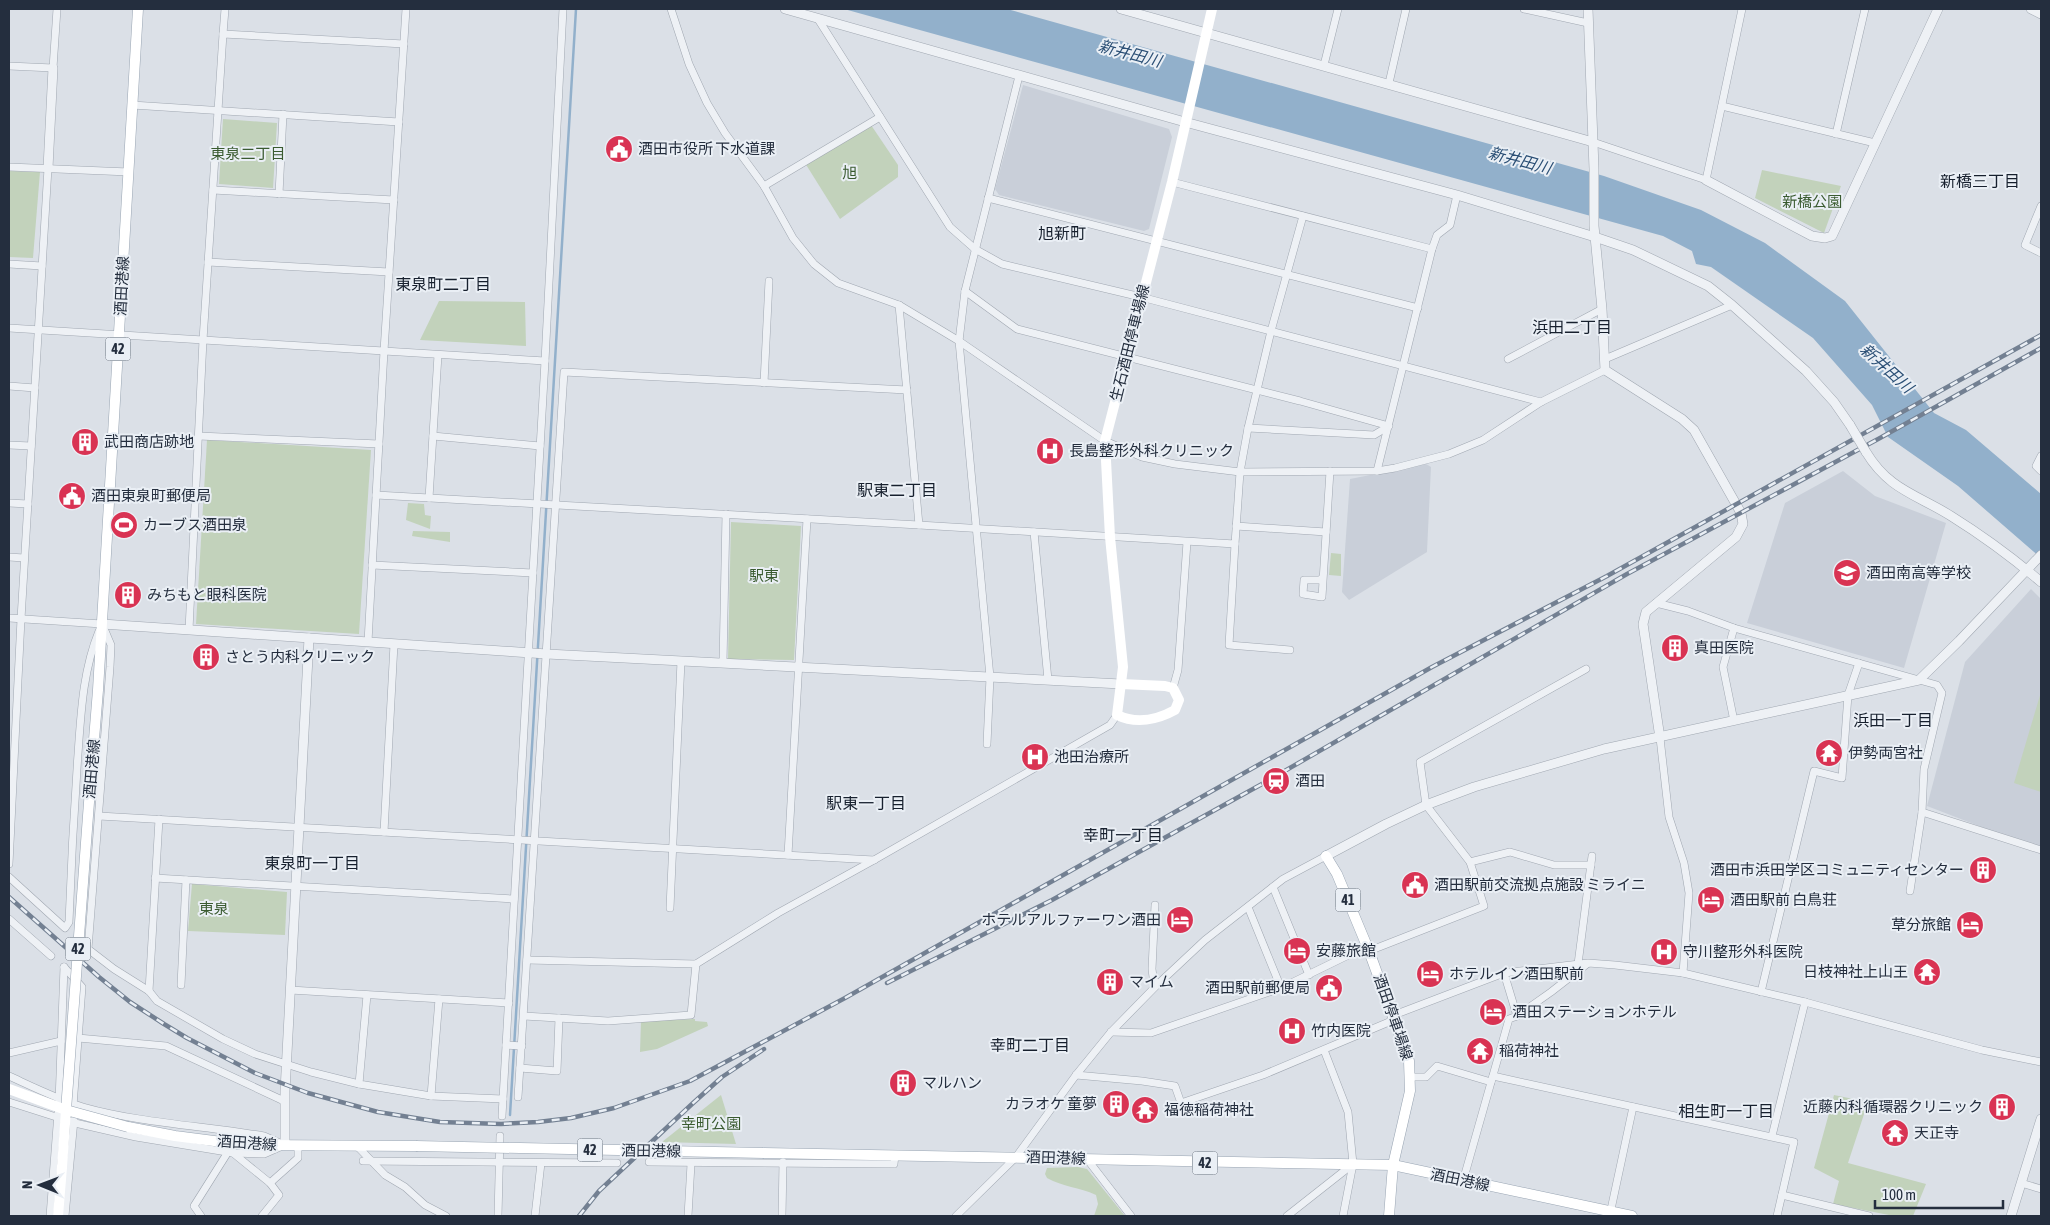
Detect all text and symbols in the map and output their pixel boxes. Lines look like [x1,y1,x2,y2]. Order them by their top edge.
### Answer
water label: 新井田川 [1097,36,1165,70]
public building icon: 酒田市役所 下水道課 [604,134,634,164]
place label: 酒田市役所 下水道課 [638,140,775,157]
water label: 新井田川 [1487,143,1555,177]
park label: 東泉二丁目 [210,145,286,162]
park label: 旭 [842,164,858,181]
district label: 新橋三丁目 [1940,172,2020,190]
park label: 新橋公園 [1782,193,1842,210]
district label: 旭新町 [1038,224,1086,242]
street label: 酒田港線 [111,256,132,316]
district label: 東泉町二丁目 [395,275,491,293]
street label: 生石酒田停車場線 [1107,283,1152,403]
district label: 浜田二丁目 [1532,318,1612,336]
road number: 42 [106,338,130,360]
water label: 新井田川 [1857,340,1918,397]
building icon: 武田商店跡地 [70,427,100,457]
place label: 武田商店跡地 [104,433,194,450]
hospital icon: 長島整形外科クリニック [1035,436,1065,466]
place label: 長島整形外科クリニック [1069,442,1234,459]
public building icon: 酒田東泉町郵便局 [57,481,87,511]
district label: 駅東二丁目 [857,481,937,499]
place label: 酒田東泉町郵便局 [91,487,211,504]
sports icon: カーブス酒田泉 [109,510,139,540]
place label: カーブス酒田泉 [143,516,247,533]
school or university icon: 酒田南高等学校 [1832,558,1862,588]
place label: 酒田南高等学校 [1866,564,1971,581]
park label: 駅東 [749,567,779,584]
building icon: みちもと眼科医院 [113,580,143,610]
place label: みちもと眼科医院 [147,586,267,603]
building icon: 真田医院 [1660,633,1690,663]
place label: 真田医院 [1694,639,1754,656]
building icon: さとう内科クリニック [191,642,221,672]
place label: さとう内科クリニック [225,648,375,665]
district label: 浜田一丁目 [1853,711,1933,729]
street label: 酒田港線 [80,738,103,800]
temple icon: 伊勢両宮社 [1814,738,1844,768]
hospital icon: 池田治療所 [1020,742,1050,772]
place label: 伊勢両宮社 [1848,744,1923,761]
place label: 池田治療所 [1054,748,1129,765]
station icon: 酒田 [1261,766,1291,796]
place label: 酒田 [1295,772,1325,789]
district label: 駅東一丁目 [826,794,906,812]
district label: 幸町一丁目 [1083,826,1163,844]
district label: 東泉町一丁目 [264,854,360,872]
building icon: 酒田市浜田学区コミュニティセンター [1968,855,1998,885]
place label: 酒田市浜田学区コミュニティセンター [1710,861,1964,878]
public building icon: 酒田駅前交流拠点施設 ミライニ [1400,870,1430,900]
place label: 酒田駅前交流拠点施設 ミライニ [1434,876,1646,893]
hotel icon: 酒田駅前 白鳥荘 [1696,885,1726,915]
road number: 41 [1336,888,1360,912]
place label: 酒田駅前 白鳥荘 [1730,891,1837,908]
park label: 東泉 [199,900,229,917]
hotel icon: ホテルアルファーワン酒田 [1165,905,1195,935]
hotel icon: 草分旅館 [1955,910,1985,940]
place label: ホテルアルファーワン酒田 [981,911,1161,928]
place label: 草分旅館 [1891,916,1951,933]
hotel icon: 安藤旅館 [1282,936,1312,966]
hospital icon: 守川整形外科医院 [1649,937,1679,967]
road number: 42 [66,938,90,961]
place label: 安藤旅館 [1316,942,1376,959]
place label: 守川整形外科医院 [1683,943,1803,960]
temple icon: 日枝神社上山王 [1912,957,1942,987]
hotel icon: ホテルイン酒田駅前 [1415,959,1445,989]
place label: 日枝神社上山王 [1803,963,1908,980]
place label: ホテルイン酒田駅前 [1449,965,1584,982]
building icon: マイム [1095,967,1125,997]
street label: 酒田停車場線 [1371,972,1416,1062]
place label: マイム [1129,973,1174,990]
public building icon: 酒田駅前郵便局 [1314,973,1344,1003]
place label: 酒田駅前郵便局 [1205,979,1310,996]
hotel icon: 酒田ステーションホテル [1478,997,1508,1027]
place label: 酒田ステーションホテル [1512,1003,1677,1020]
hospital icon: 竹内医院 [1277,1016,1307,1046]
place label: 竹内医院 [1311,1022,1371,1039]
district label: 幸町二丁目 [990,1036,1070,1054]
temple icon: 稲荷神社 [1465,1036,1495,1066]
place label: 稲荷神社 [1499,1042,1559,1059]
building icon: マルハン [888,1068,918,1098]
place label: マルハン [922,1074,982,1091]
building icon: カラオケ 童夢 [1101,1089,1131,1119]
building icon: 近藤内科循環器クリニック [1987,1092,2017,1122]
place label: カラオケ 童夢 [1005,1095,1097,1112]
temple icon: 福徳稲荷神社 [1130,1095,1160,1125]
place label: 近藤内科循環器クリニック [1803,1098,1983,1115]
place label: 福徳稲荷神社 [1164,1101,1254,1118]
district label: 相生町一丁目 [1678,1102,1774,1120]
park label: 幸町公園 [681,1115,741,1132]
temple icon: 天正寺 [1880,1118,1910,1148]
place label: 天正寺 [1914,1124,1959,1141]
street label: 酒田港線 [217,1132,278,1153]
road number: 42 [578,1138,602,1162]
street label: 酒田港線 [621,1141,681,1160]
street label: 酒田港線 [1026,1148,1086,1167]
road number: 42 [1192,1152,1218,1174]
north arrow [15,1160,65,1210]
street label: 酒田港線 [1429,1165,1491,1194]
scale bar [1875,1178,2002,1210]
text: N [19,1181,35,1189]
text: 100 m [1882,1186,1916,1203]

